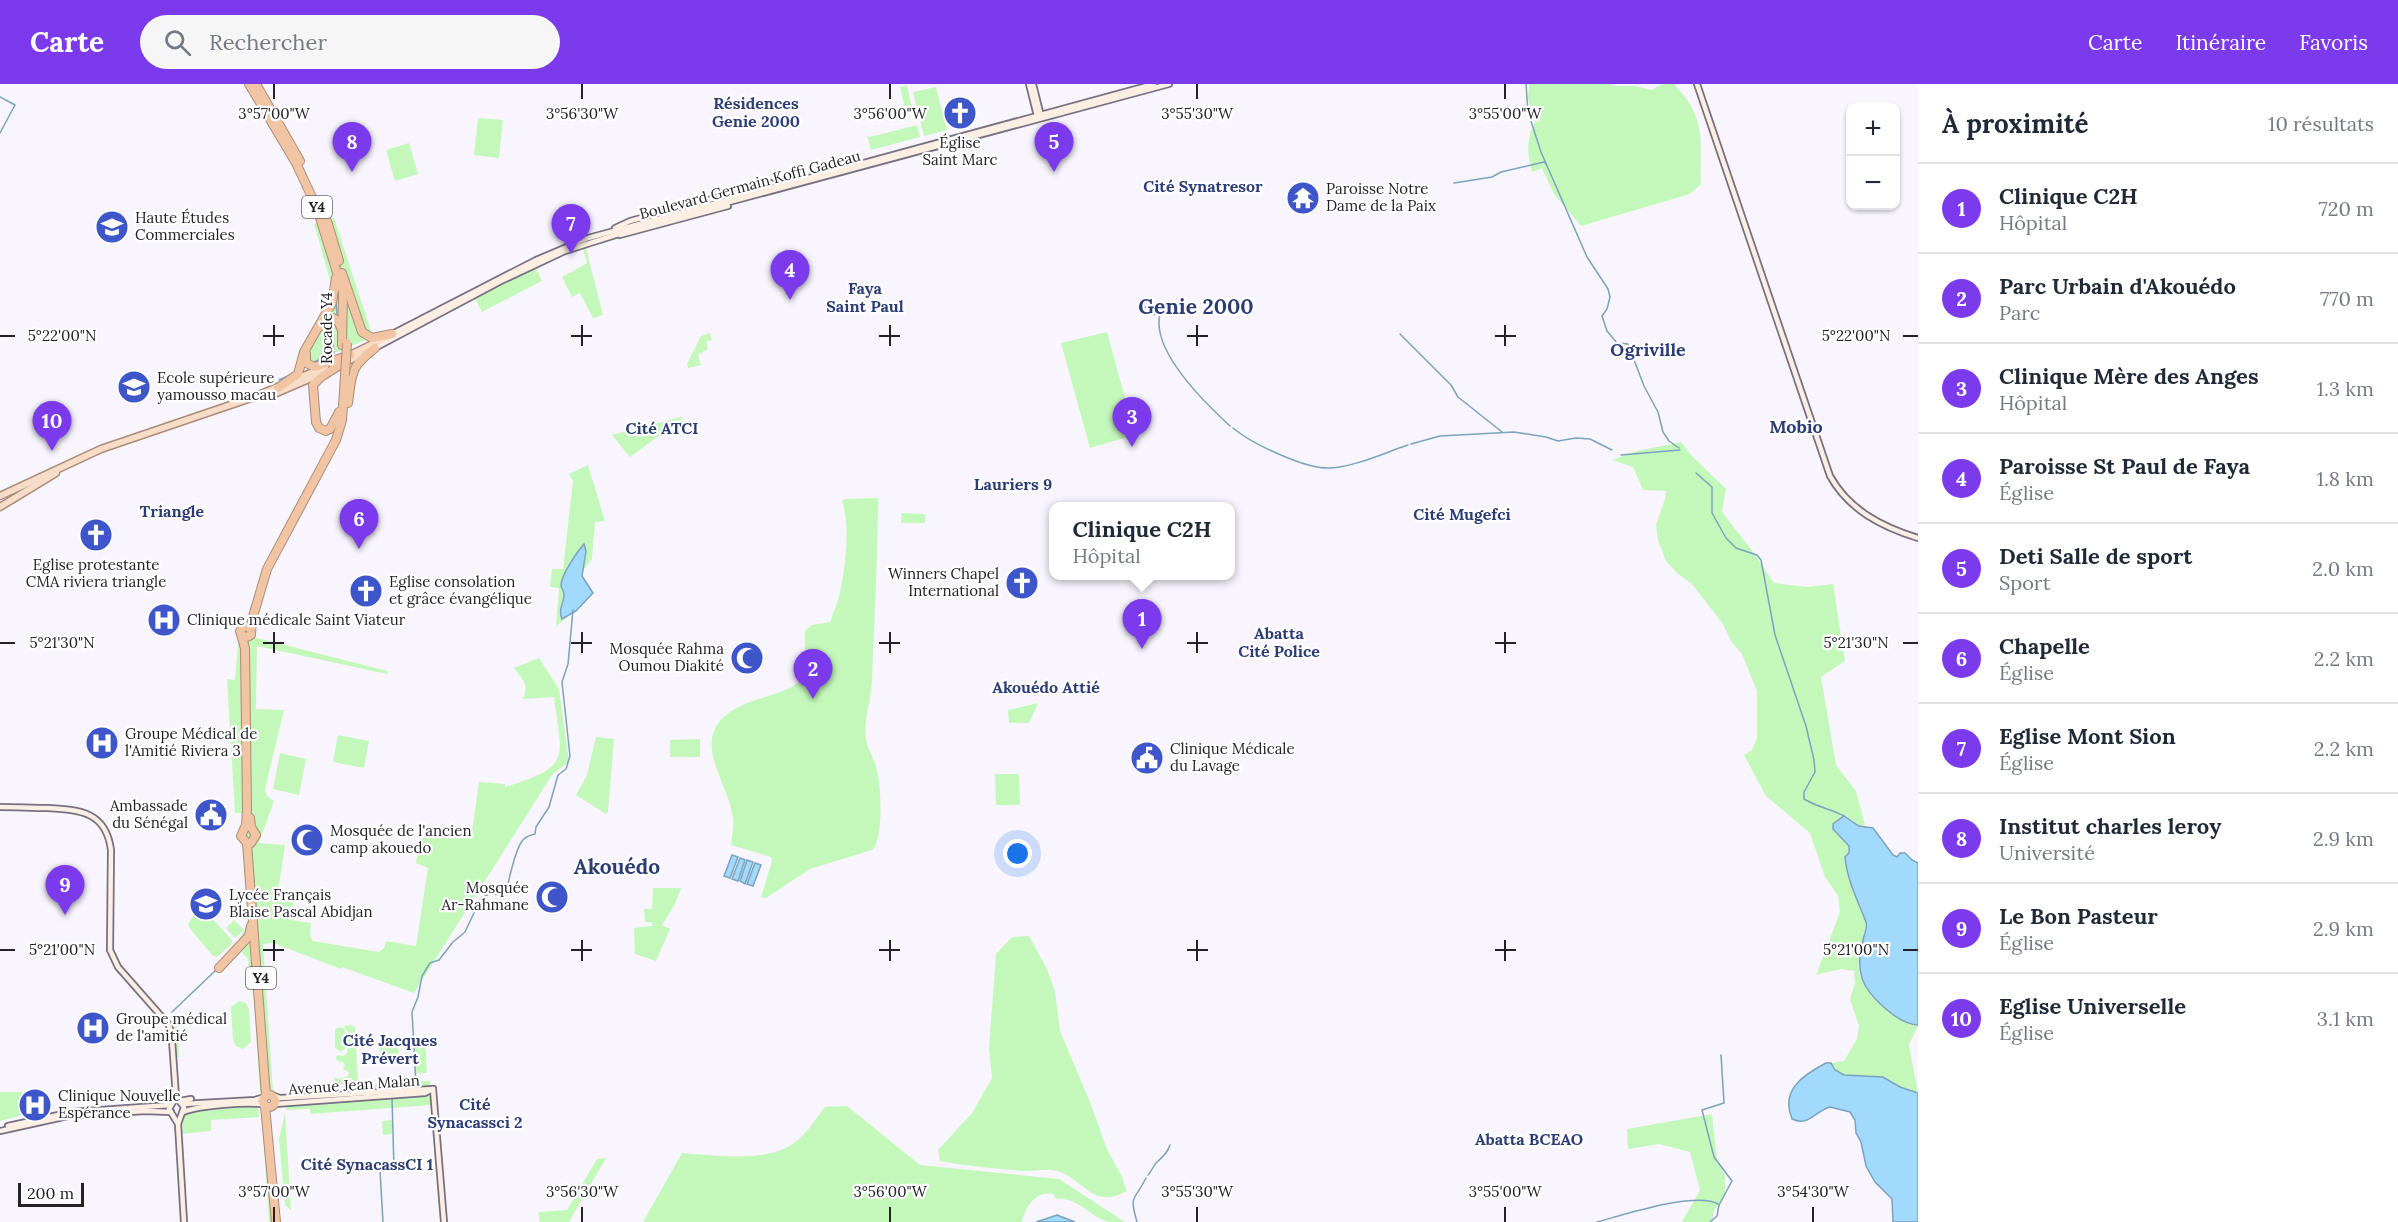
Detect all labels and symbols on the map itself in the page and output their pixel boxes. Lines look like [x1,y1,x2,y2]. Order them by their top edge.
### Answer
district label: Résidences Genie 2000 [712,93,800,131]
church icon: Église Saint Marc [942,95,978,131]
text: 3°57'00"W [238,104,311,123]
text: 3°56'30"W [546,104,619,123]
text: 3°56'00"W [853,104,928,123]
text: 3°55'30"W [1161,104,1234,123]
text: 3°55'00"W [1469,104,1542,123]
pin: 8 [332,122,372,172]
pin: 5 [1034,122,1074,172]
place label: Église Saint Marc [922,133,998,169]
street label: Boulevard Germain Koffi Gadeau [637,146,863,223]
district label: Cité Synatresor [1143,176,1263,196]
place label: Paroisse Notre Dame de la Paix [1326,179,1436,215]
temple icon: Paroisse Notre Dame de la Paix [1285,180,1321,216]
road number: Y4 [302,196,332,218]
pin: 7 [552,204,590,254]
place label: Haute Études Commerciales [135,208,235,244]
school or university icon: Haute Études Commerciales [94,209,130,245]
pin: 4 [770,250,810,300]
district label: Faya Saint Paul [826,278,904,316]
street label: Rocade Y4 [317,292,336,364]
district label: Genie 2000 [1138,293,1254,320]
text: 5°22'00"N [28,326,96,345]
text: 5°22'00"N [1822,326,1890,345]
district label: Ogriville [1610,338,1686,361]
place label: Ecole supérieure yamousso macau [157,368,276,404]
school or university icon: Ecole supérieure yamousso macau [116,369,152,405]
pin: 3 [1112,398,1152,447]
pin: 10 [32,402,72,451]
district label: Mobio [1769,415,1823,438]
district label: Cité ATCI [625,418,699,438]
district label: Lauriers 9 [974,474,1052,494]
pin: 6 [340,500,378,549]
district label: Triangle [140,501,205,521]
district label: Cité Mugefci [1413,504,1511,524]
church icon: Eglise protestante CMA riviera triangle [78,517,114,553]
place label: Eglise protestante CMA riviera triangle [26,555,166,591]
place label: Winners Chapel International [888,564,999,600]
church icon: Winners Chapel International [1004,565,1040,601]
place label: Eglise consolation et grâce évangélique [389,572,532,608]
church icon: Eglise consolation et grâce évangélique [348,573,384,609]
pin: 1 [1122,600,1162,649]
hospital icon: Clinique médicale Saint Viateur [146,602,182,638]
place label: Clinique médicale Saint Viateur [187,610,406,629]
district label: Abatta Cité Police [1238,623,1320,661]
text: 5°21'30"N [29,633,95,652]
text: 5°21'30"N [1823,633,1889,652]
place label: Mosquée Rahma Oumou Diakité [610,639,724,675]
mosque icon: Mosquée Rahma Oumou Diakité [729,640,765,676]
pin: 2 [794,650,832,699]
district label: Akouédo Attié [992,677,1100,697]
place label: Groupe Médical de l'Amitié Riviera 3 [125,724,257,760]
hospital icon: Groupe Médical de l'Amitié Riviera 3 [84,725,120,761]
place label: Clinique Médicale du Lavage [1170,739,1295,775]
public building icon: Clinique Médicale du Lavage [1129,740,1165,776]
place label: Ambassade du Sénégal [109,796,188,832]
public building icon: Ambassade du Sénégal [193,797,229,833]
place label: Mosquée de l'ancien camp akouedo [330,821,472,857]
mosque icon: Mosquée de l'ancien camp akouedo [289,822,325,858]
your location [1003,839,1032,868]
district label: Akouédo [574,853,660,880]
pin: 9 [46,866,84,915]
place label: Mosquée Ar-Rahmane [441,878,529,914]
mosque icon: Mosquée Ar-Rahmane [534,879,570,915]
place label: Lycée Français Blaise Pascal Abidjan [229,885,373,921]
school or university icon: Lycée Français Blaise Pascal Abidjan [188,886,224,922]
text: 5°21'00"N [29,940,95,959]
text: 5°21'00"N [1823,940,1889,959]
road number: Y4 [246,967,276,989]
place label: Groupe médical de l'amitié [116,1009,227,1045]
hospital icon: Groupe médical de l'amitié [75,1010,111,1046]
district label: Cité Jacques Prévert [343,1030,437,1068]
street label: Avenue Jean Malan [287,1070,420,1099]
place label: Clinique Nouvelle Espérance [58,1086,181,1122]
hospital icon: Clinique Nouvelle Espérance [17,1087,53,1123]
district label: Cité Synacassci 2 [427,1094,523,1132]
district label: Abatta BCEAO [1475,1129,1583,1149]
district label: Cité SynacassCI 1 [301,1154,433,1174]
scale bar [18,1180,84,1208]
text: 3°57'00"W [238,1182,311,1201]
text: 3°56'30"W [546,1182,619,1201]
text: 3°56'00"W [853,1182,928,1201]
text: 3°55'30"W [1161,1182,1234,1201]
text: 3°55'00"W [1469,1182,1542,1201]
text: 3°54'30"W [1777,1182,1850,1201]

